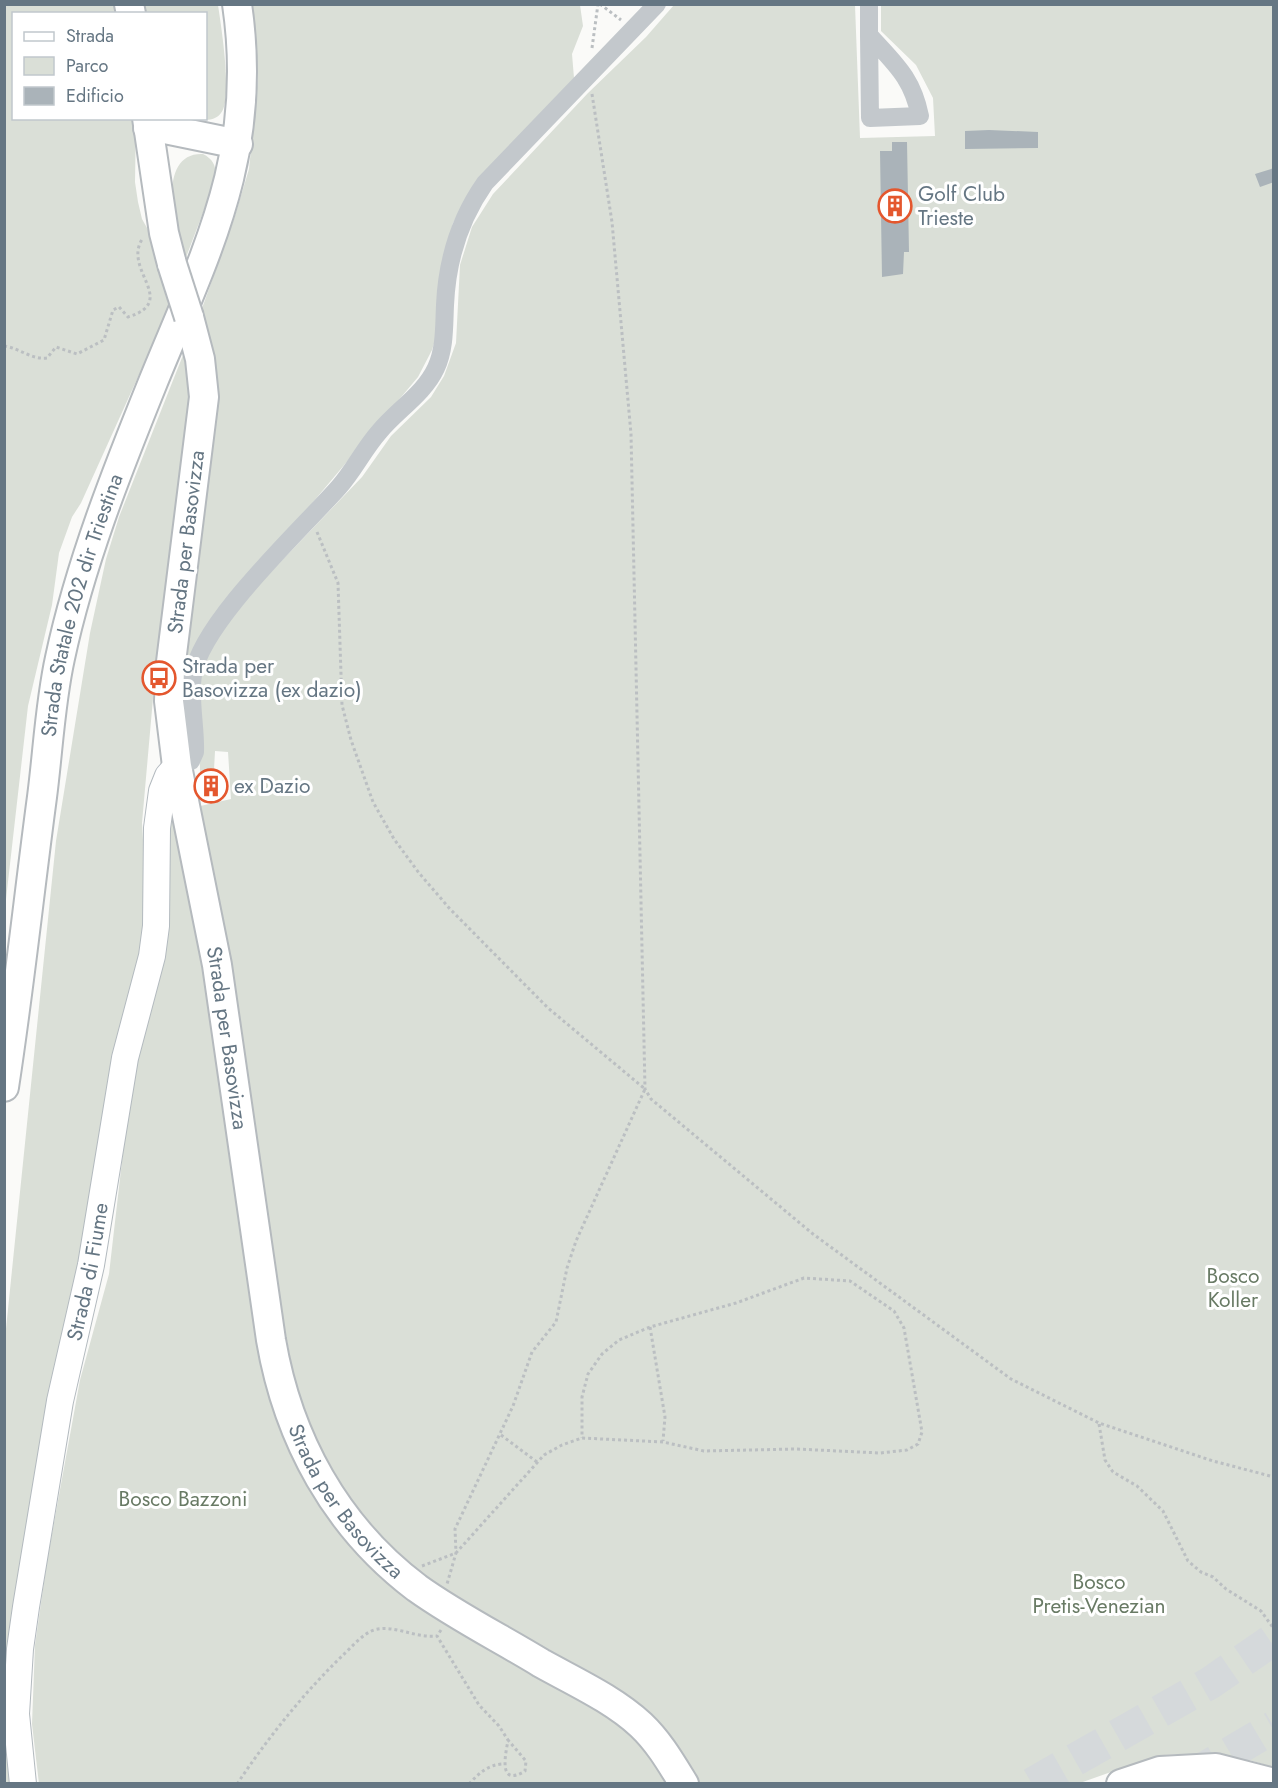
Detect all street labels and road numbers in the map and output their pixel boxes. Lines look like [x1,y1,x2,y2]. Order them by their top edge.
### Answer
street label: Strada per Basovizza [160,449,212,635]
street label: Strada Statale 202 dir Triestina [34,469,130,738]
street label: Strada per Basovizza [199,944,256,1132]
street label: Strada di Fiume [59,1200,116,1344]
street label: Strada per Basovizza [281,1420,410,1586]

